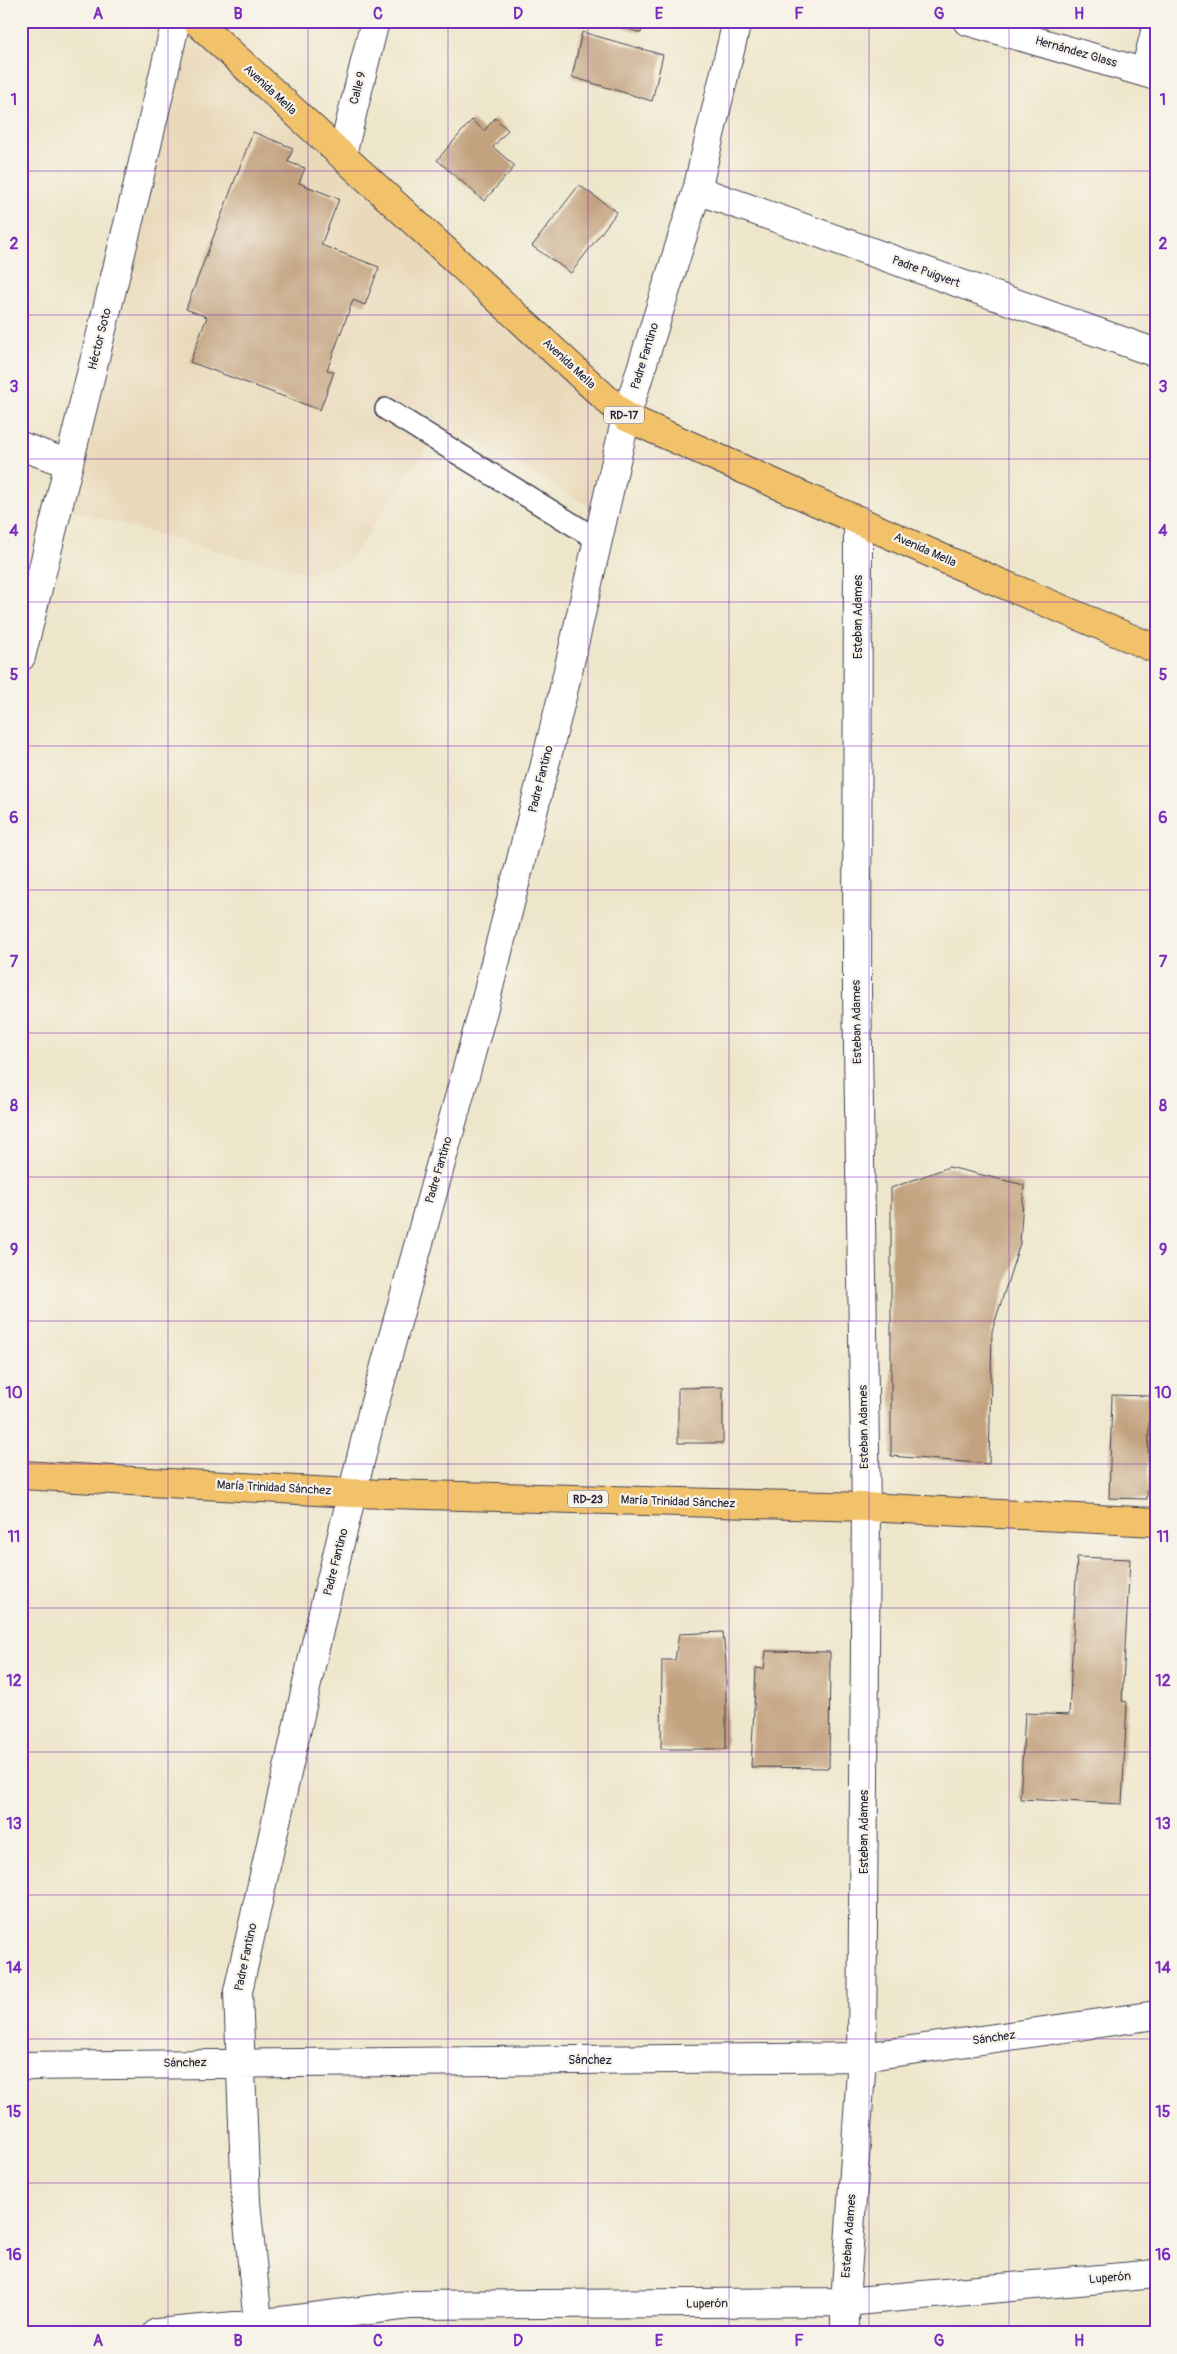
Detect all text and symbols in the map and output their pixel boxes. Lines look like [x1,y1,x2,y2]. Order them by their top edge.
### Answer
text: A [93,4,104,24]
text: B [233,4,243,24]
text: C [373,4,383,24]
text: D [513,4,523,24]
text: E [655,4,664,24]
text: F [794,4,804,24]
text: G [934,4,945,24]
text: H [1074,4,1084,24]
street label: Hernández Glass [1033,33,1119,71]
street label: Avenida Mella [240,62,300,119]
street label: Calle 9 [347,70,369,106]
text: 1 [11,90,17,110]
text: 1 [1160,90,1166,110]
text: 2 [10,234,19,254]
text: 2 [1159,234,1168,254]
street label: Padre Puigvert [890,253,962,291]
street label: Héctor Soto [85,306,115,371]
street label: Padre Fantino [628,320,662,391]
street label: Avenida Mella [539,336,599,393]
text: 3 [10,377,19,397]
text: 3 [1159,377,1168,397]
road number: RD-17 [604,406,644,424]
text: 4 [9,521,19,541]
text: 4 [1158,521,1168,541]
street label: Avenida Mella [891,530,959,571]
street label: Esteban Adames [851,574,866,659]
text: 5 [10,665,19,685]
text: 5 [1159,665,1168,685]
street label: Padre Fantino [525,743,557,814]
text: 6 [9,808,19,828]
text: 6 [1158,808,1168,828]
text: 7 [10,952,19,972]
text: 7 [1159,952,1168,972]
street label: Esteban Adames [849,979,865,1064]
text: 8 [10,1096,18,1116]
text: 8 [1159,1096,1167,1116]
street label: Padre Fantino [422,1134,456,1205]
text: 9 [10,1240,18,1260]
text: 9 [1159,1240,1167,1260]
text: 10 [5,1383,23,1403]
text: 10 [1154,1383,1172,1403]
street label: Esteban Adames [856,1384,872,1469]
street label: María Trinidad Sánchez [216,1478,332,1498]
road number: RD-23 [568,1490,608,1508]
street label: María Trinidad Sánchez [620,1493,736,1511]
street label: Padre Fantino [320,1526,352,1597]
text: 11 [8,1527,20,1547]
text: 11 [1157,1527,1169,1547]
text: 12 [6,1671,22,1691]
text: 12 [1155,1671,1171,1691]
street label: Esteban Adames [857,1789,872,1874]
text: 13 [6,1814,22,1834]
text: 13 [1155,1814,1171,1834]
street label: Padre Fantino [232,1921,261,1992]
text: 14 [6,1958,22,1978]
text: 14 [1155,1958,1171,1978]
street label: Sánchez [972,2028,1016,2048]
street label: Sánchez [568,2053,612,2068]
street label: Sánchez [163,2055,207,2071]
text: 15 [7,2102,22,2122]
text: 15 [1156,2102,1171,2122]
street label: Esteban Adames [839,2193,859,2278]
text: 16 [6,2245,22,2265]
text: 16 [1155,2245,1171,2265]
street label: Luperón [1088,2269,1132,2287]
street label: Luperón [686,2296,728,2312]
text: A [93,2331,104,2351]
text: B [233,2331,243,2351]
text: C [373,2331,383,2351]
text: D [513,2331,523,2351]
text: E [655,2331,664,2351]
text: F [794,2331,804,2351]
text: G [934,2331,945,2351]
text: H [1074,2331,1084,2351]

